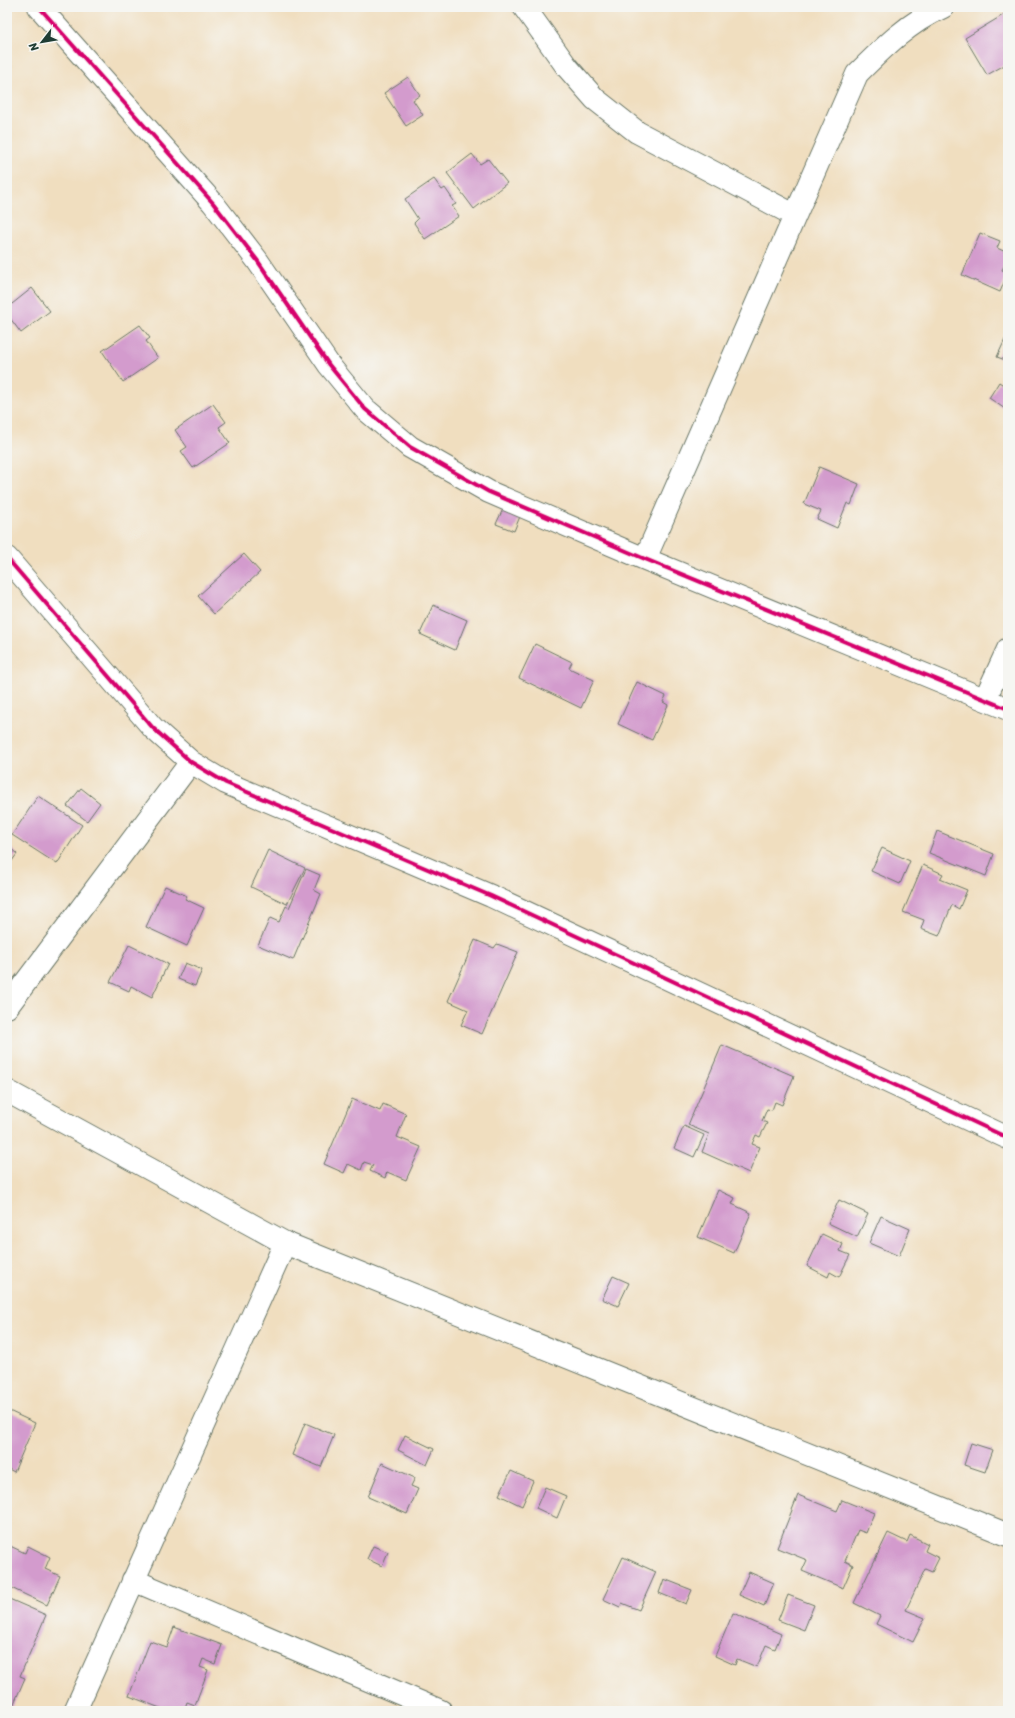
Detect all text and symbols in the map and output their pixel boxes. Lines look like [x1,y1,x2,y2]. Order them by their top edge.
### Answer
north arrow [22,22,62,62]
text: N [24,38,44,56]

